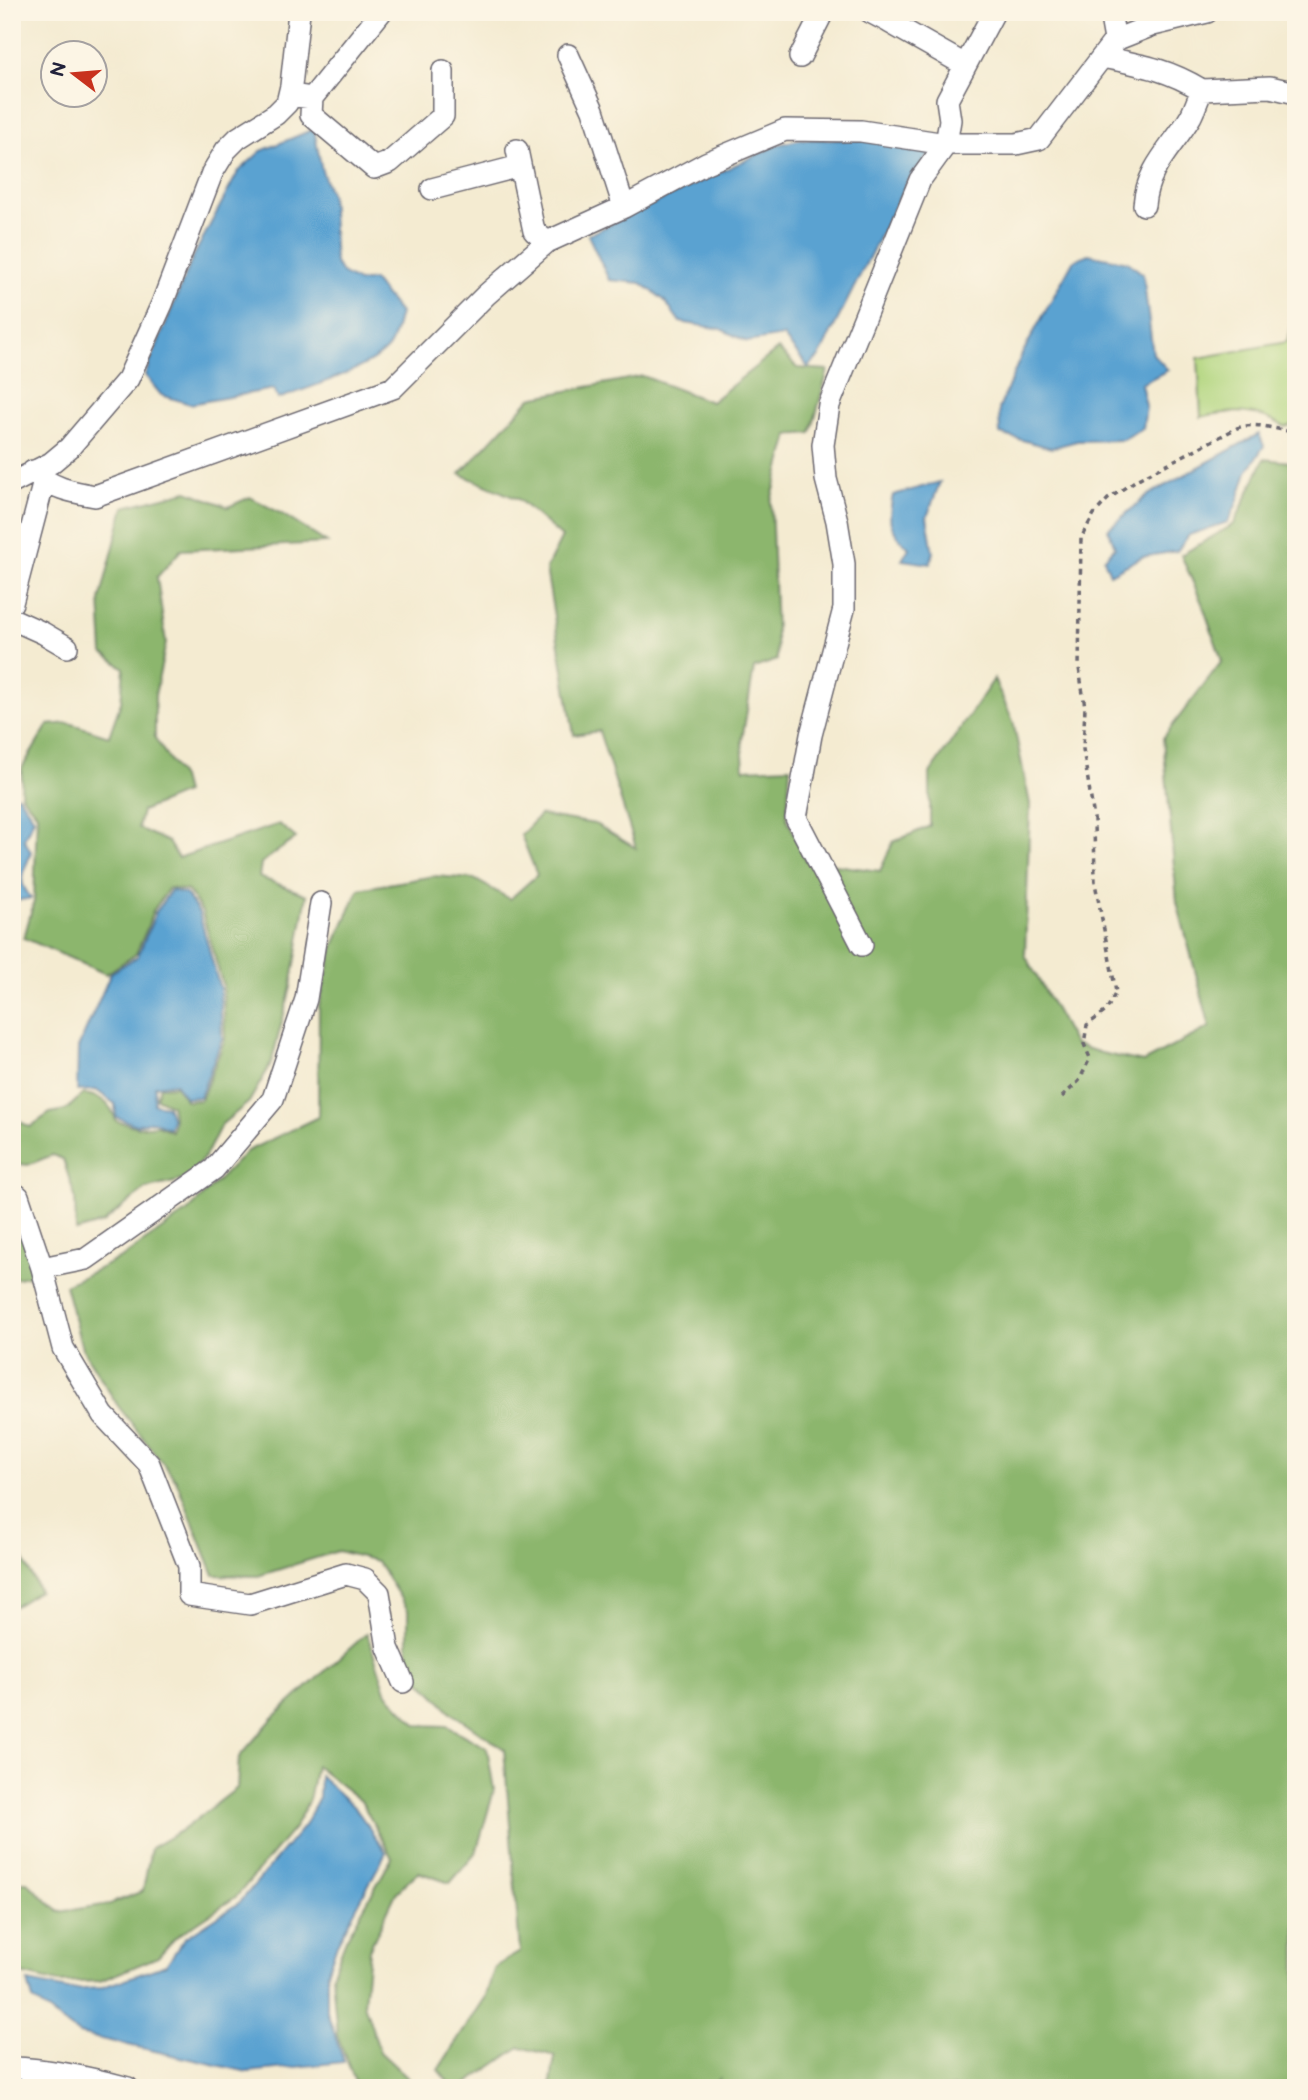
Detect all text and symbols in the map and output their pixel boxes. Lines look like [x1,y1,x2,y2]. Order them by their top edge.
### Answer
north arrow [38,38,108,108]
text: N [46,60,72,80]

